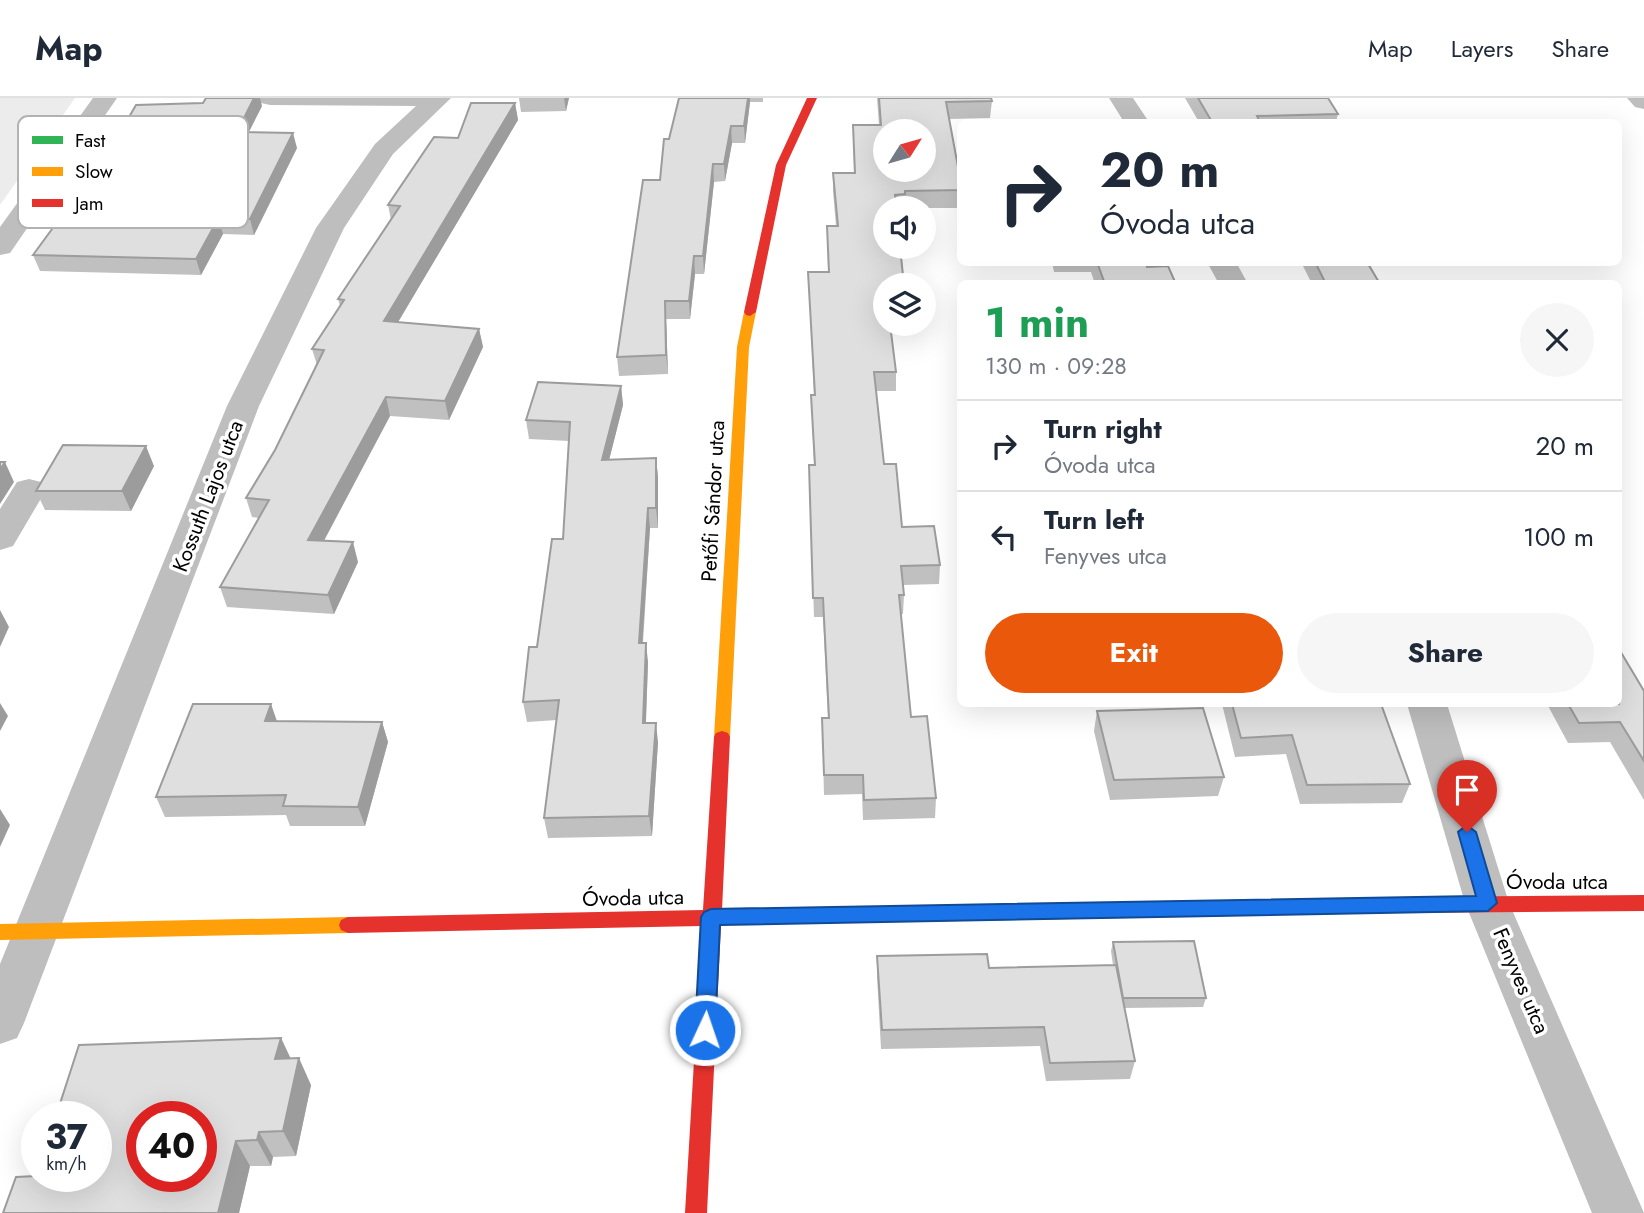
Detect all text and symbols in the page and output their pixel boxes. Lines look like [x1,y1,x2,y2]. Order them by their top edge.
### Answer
text: Map [35,25,103,72]
text: Map [1368,31,1413,66]
text: Layers [1451,31,1513,66]
text: Share [1551,31,1609,66]
legend [18,116,248,228]
north arrow [873,119,936,182]
map controls [873,119,936,336]
text: Fast [75,127,106,154]
text: 20 m [1100,135,1219,205]
icon: right [985,147,1076,238]
text: Slow [75,158,113,185]
text: Jam [72,190,104,217]
button: sound [873,196,936,259]
text: Óvoda utca [1100,200,1255,246]
button: layers [873,273,936,336]
text: 1 min [985,292,1089,353]
button: close [1520,303,1594,377]
text: 130 m · 09:28 [985,349,1127,383]
text: Turn right [1044,410,1162,448]
street label: Kossuth Lajos utca [165,416,251,576]
street label: Petőfi Sándor utca [694,419,732,583]
icon: right [985,427,1023,465]
text: 20 m [1536,427,1594,465]
text: Óvoda utca [1044,448,1156,482]
text: Turn left [1044,501,1144,539]
icon: left [985,518,1023,556]
text: 100 m [1523,518,1594,556]
text: Fenyves utca [1044,539,1167,573]
button: Exit [985,613,1283,693]
button: Share [1297,613,1594,693]
pin [1437,760,1497,832]
icon: arrive [1448,771,1486,809]
street label: Óvoda utca [1506,867,1608,897]
street label: Óvoda utca [582,882,684,914]
street label: Fenyves utca [1485,924,1557,1038]
position arrow [668,993,742,1067]
speed limit sign: 40 [126,1101,217,1192]
text: 37 [45,1112,88,1162]
text: km/h [46,1151,87,1177]

